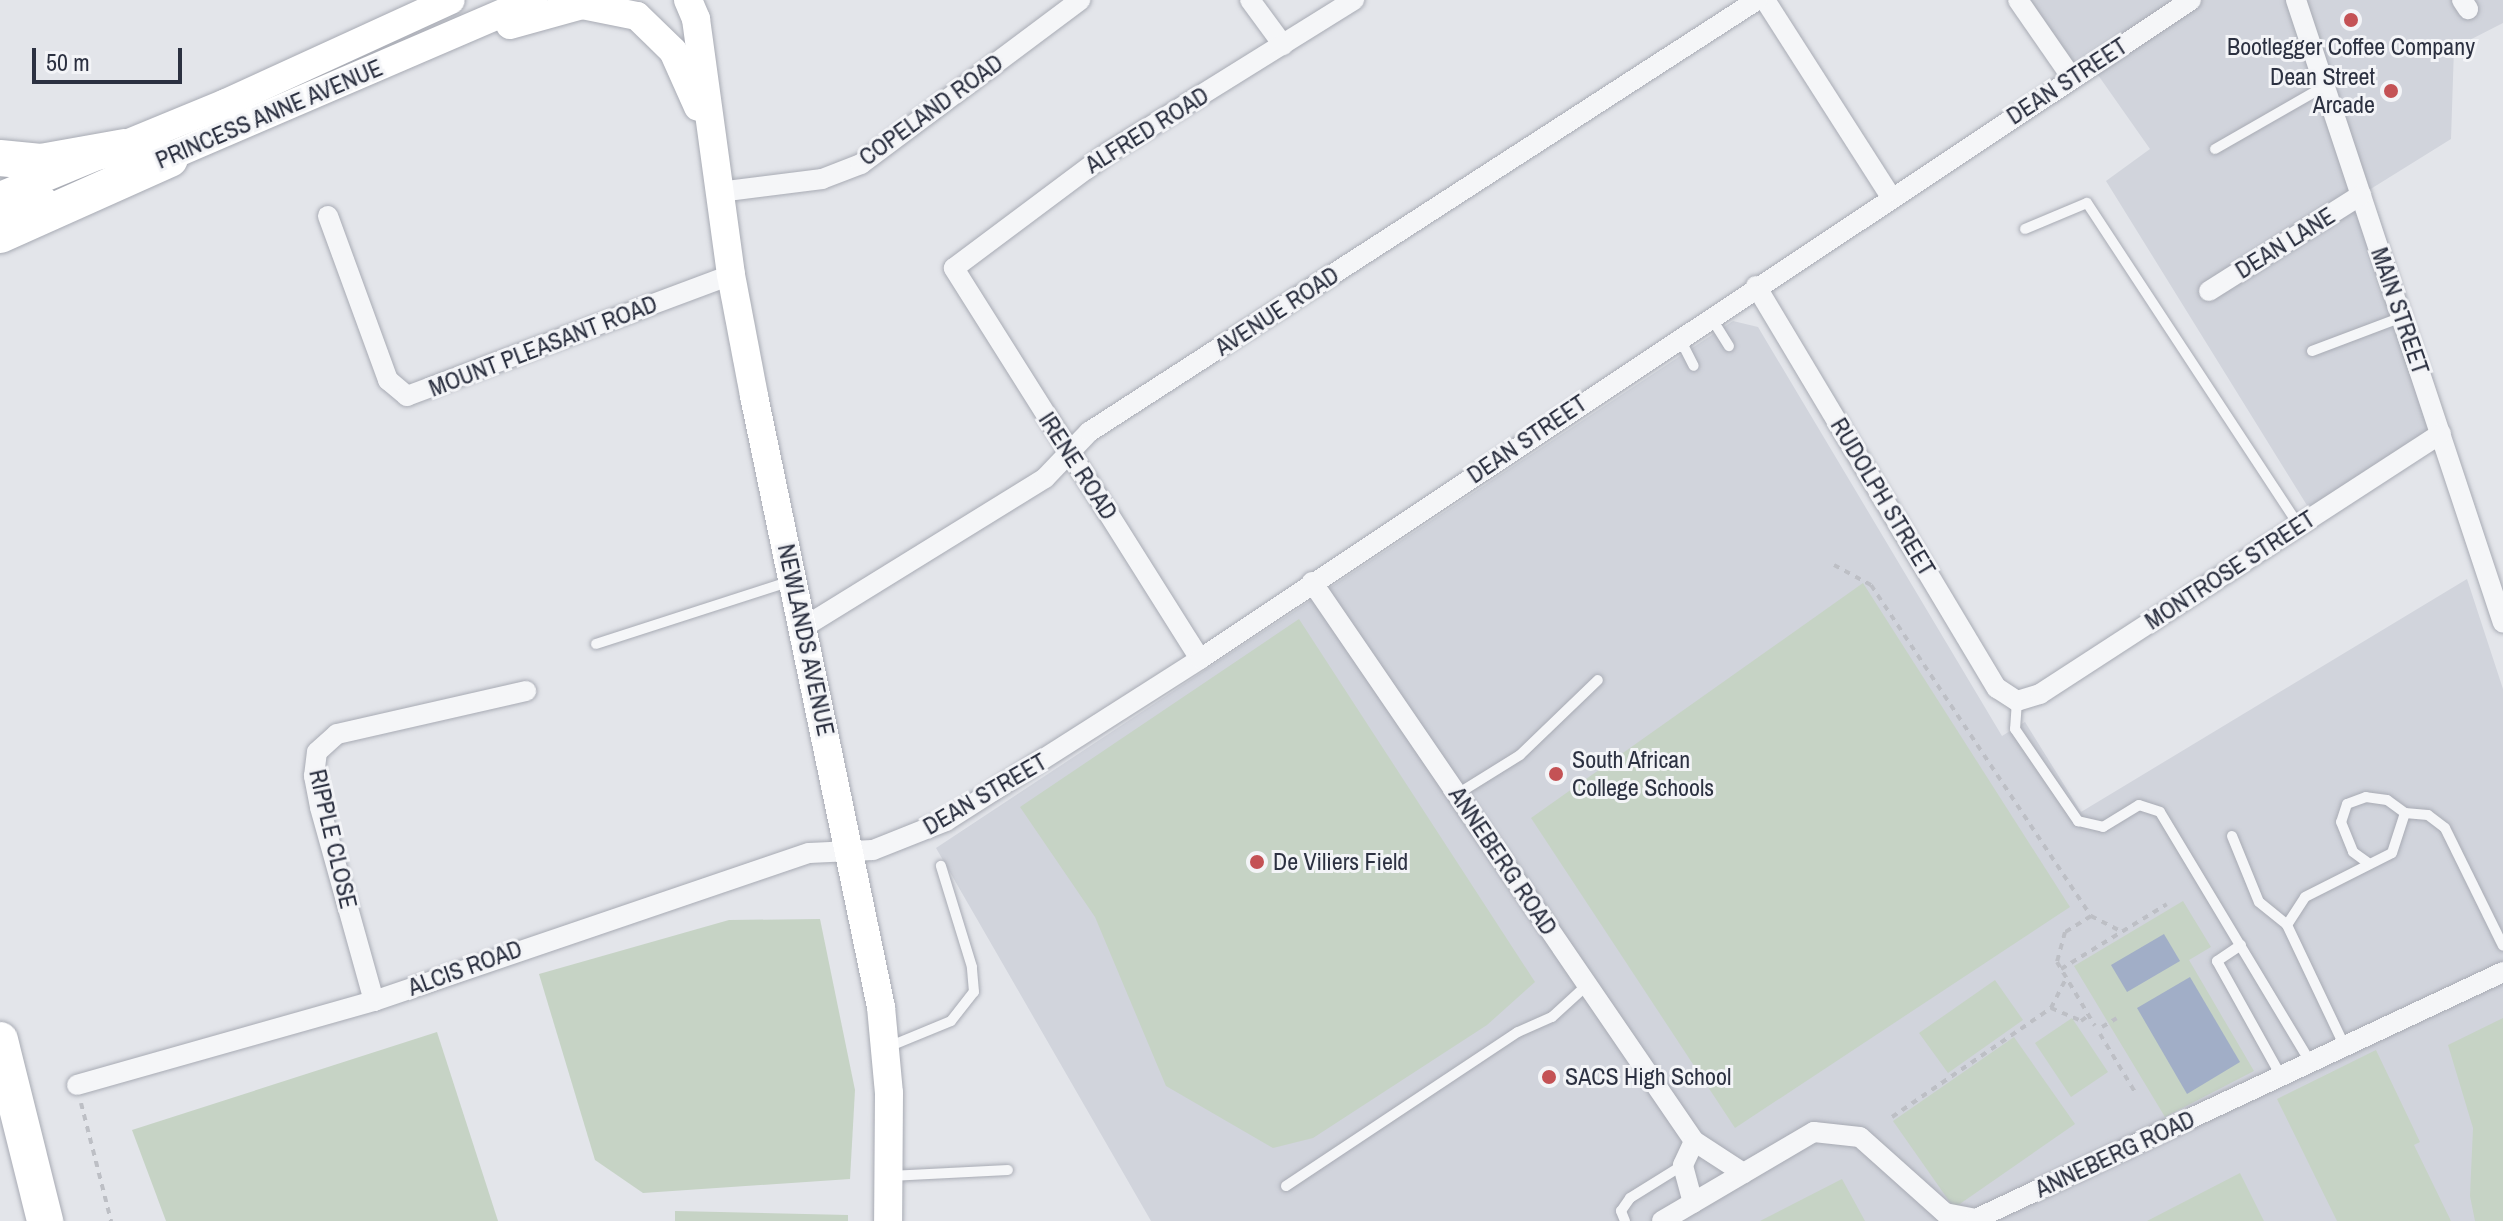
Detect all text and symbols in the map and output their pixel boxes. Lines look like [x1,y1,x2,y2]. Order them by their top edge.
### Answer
marker: Bootlegger Coffee Company [2342,11,2360,29]
street label: DEAN STREET [2001,31,2133,131]
scale bar [36,32,186,82]
place label: Bootlegger Coffee Company [2227,33,2475,61]
text: 50 m [46,46,90,78]
street label: COPELAND ROAD [854,48,1008,172]
street label: PRINCESS ANNE AVENUE [150,53,388,175]
place label: Dean Street Arcade [2270,63,2375,119]
street label: ALFRED ROAD [1080,81,1214,179]
marker: Dean Street Arcade [2382,82,2400,100]
street label: DEAN LANE [2230,201,2340,285]
street label: MAIN STREET [2365,244,2435,378]
street label: AVENUE ROAD [1210,260,1344,362]
street label: MOUNT PLEASANT ROAD [425,289,661,403]
street label: DEAN STREET [1462,389,1592,489]
street label: IRENE ROAD [1033,407,1123,525]
street label: RUDOLPH STREET [1824,413,1942,581]
street label: MONTROSE STREET [2140,504,2320,636]
street label: NEWLANDS AVENUE [771,541,841,739]
place label: South African College Schools [1572,746,1714,802]
street label: DEAN STREET [918,747,1052,841]
marker: South African College Schools [1547,765,1565,783]
street label: RIPPLE CLOSE [303,766,363,912]
street label: ANNEBERG ROAD [1443,781,1563,941]
place label: De Viliers Field [1273,848,1408,876]
marker: De Viliers Field [1248,853,1266,871]
street label: ALCIS ROAD [404,934,526,1002]
place label: SACS High School [1565,1063,1731,1091]
marker: SACS High School [1540,1068,1558,1086]
street label: ANNEBERG ROAD [2031,1104,2199,1204]

